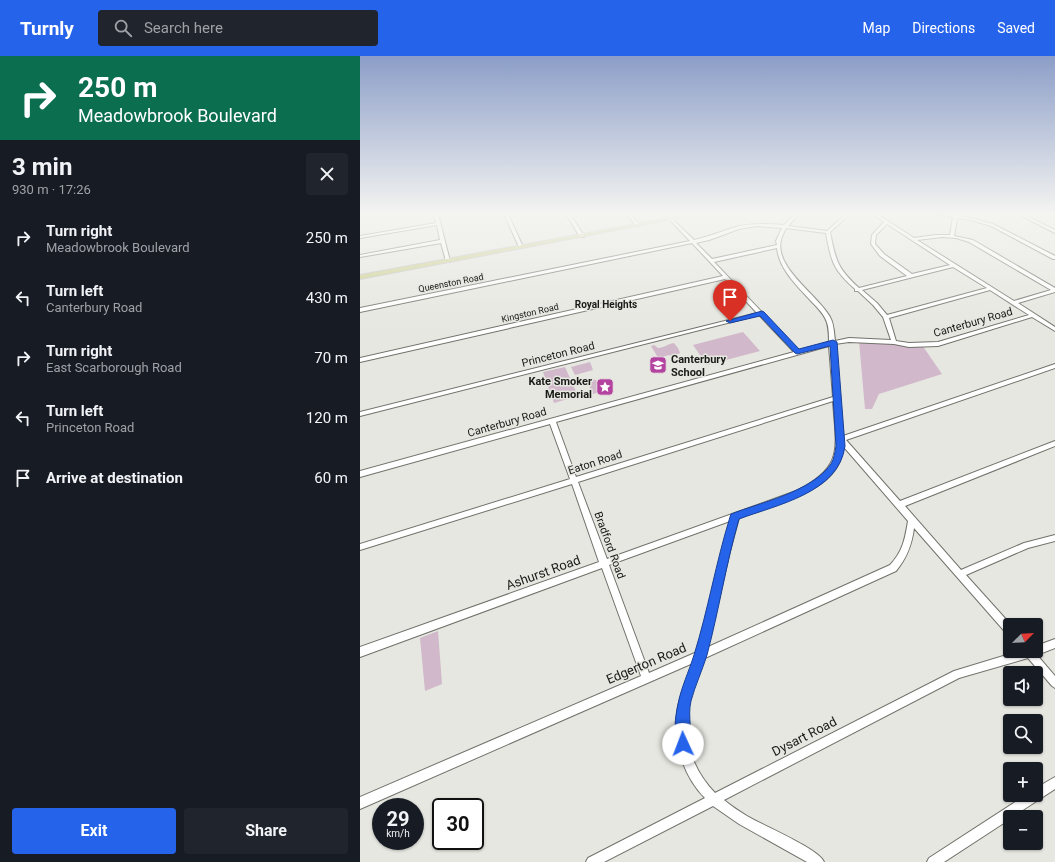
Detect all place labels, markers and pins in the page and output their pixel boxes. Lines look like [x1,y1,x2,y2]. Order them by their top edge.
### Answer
pin [713,280,747,321]
place label: Canterbury School [671,353,726,379]
school or university icon: Canterbury School [648,355,668,375]
place label: Kate Smoker Memorial [528,375,592,401]
place icon: Kate Smoker Memorial [595,377,615,397]

